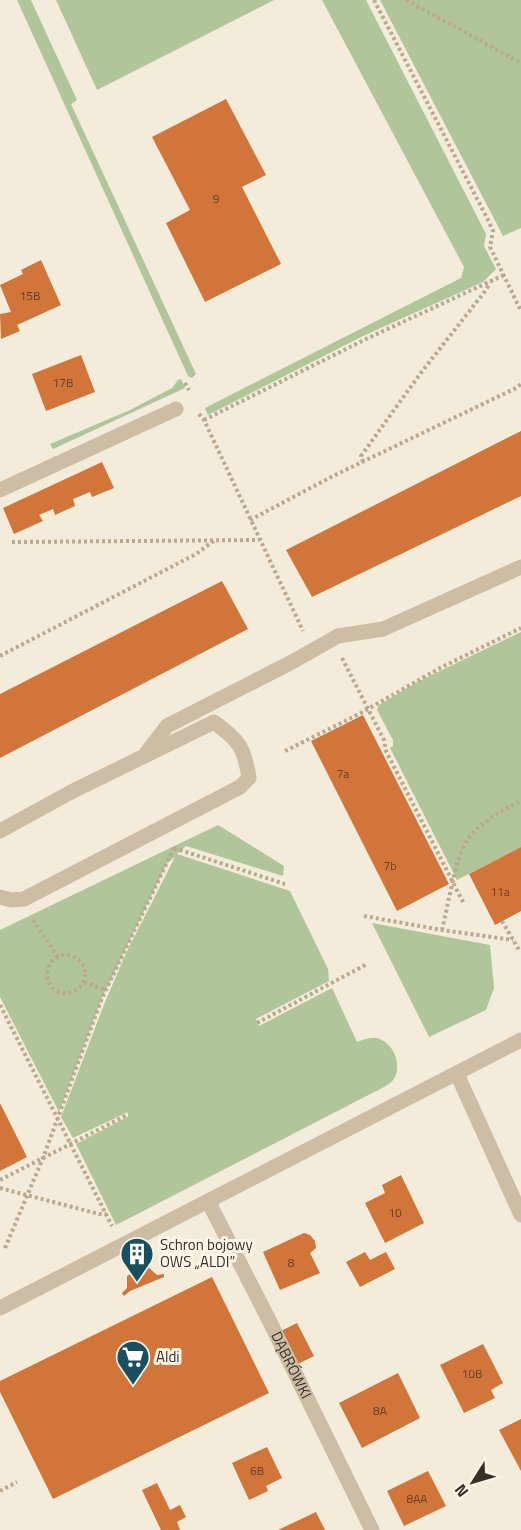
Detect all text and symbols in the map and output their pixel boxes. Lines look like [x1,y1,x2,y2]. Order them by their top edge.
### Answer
house number: 9 [213,189,220,208]
house number: 15B [20,286,40,305]
house number: 17B [53,373,73,392]
house number: 7a [337,764,349,783]
house number: 7b [383,856,397,875]
house number: 11a [490,882,510,901]
house number: 10 [388,1203,402,1222]
place label: Schron bojowy OWS „ALDI” [160,1233,253,1273]
building icon: Schron bojowy OWS „ALDI” [119,1236,155,1283]
house number: 8 [288,1253,295,1272]
street label: DĄBRÓWKI [265,1327,318,1402]
supermarket icon: Aldi [115,1339,151,1386]
place label: Aldi [156,1345,180,1368]
house number: 10B [462,1364,482,1383]
house number: 8A [373,1401,387,1420]
north arrow [443,1452,503,1512]
house number: 6B [250,1461,264,1480]
text: N [448,1479,474,1503]
house number: 8AA [406,1489,428,1508]

